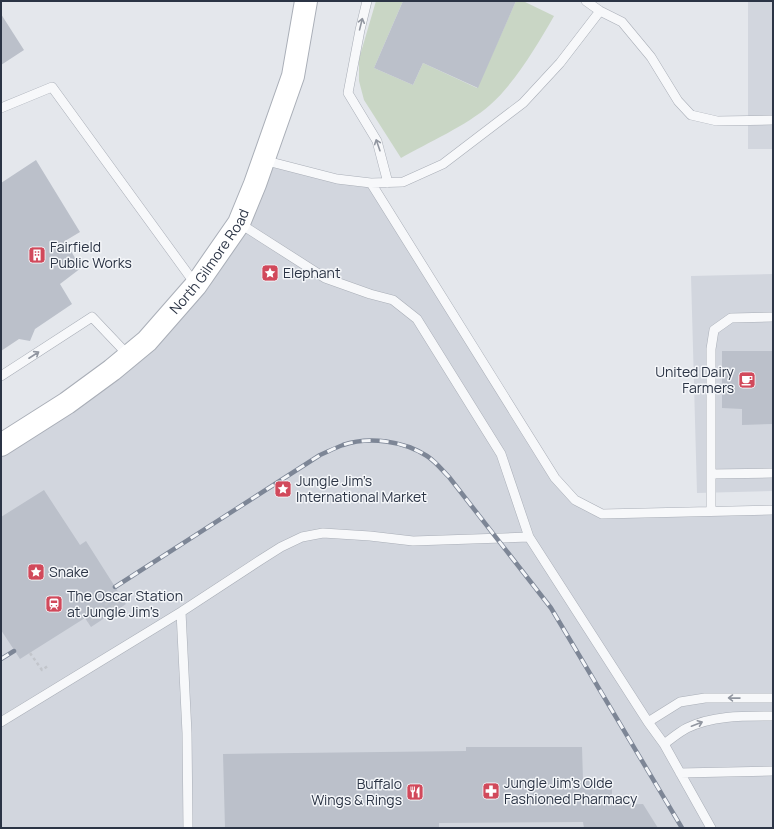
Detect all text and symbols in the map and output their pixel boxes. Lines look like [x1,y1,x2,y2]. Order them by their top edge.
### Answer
one-way arrow [358,18,366,31]
one-way arrow [373,140,381,152]
street label: North Gilmore Road [165,206,253,318]
place label: Fairfield Public Works [50,237,132,272]
building icon: Fairfield Public Works [27,245,47,265]
place icon: Elephant [260,263,280,283]
place label: Elephant [283,263,341,282]
one-way arrow [28,351,39,359]
place label: United Dairy Farmers [655,362,735,397]
cafe icon: United Dairy Farmers [737,370,757,390]
place label: Jungle Jim’s International Market [296,471,427,506]
place icon: Jungle Jim’s International Market [273,479,293,499]
place icon: Snake [26,562,46,582]
place label: Snake [49,562,89,581]
place label: The Oscar Station at Jungle Jim's [67,586,183,621]
station icon: The Oscar Station at Jungle Jim's [44,594,64,614]
one-way arrow [728,694,741,702]
one-way arrow [691,719,703,727]
place label: Jungle Jim’s Olde Fashioned Pharmacy [504,773,638,808]
place label: Buffalo Wings & Rings [311,774,402,809]
pharmacy icon: Jungle Jim’s Olde Fashioned Pharmacy [481,781,501,801]
restaurant icon: Buffalo Wings & Rings [405,782,425,802]

